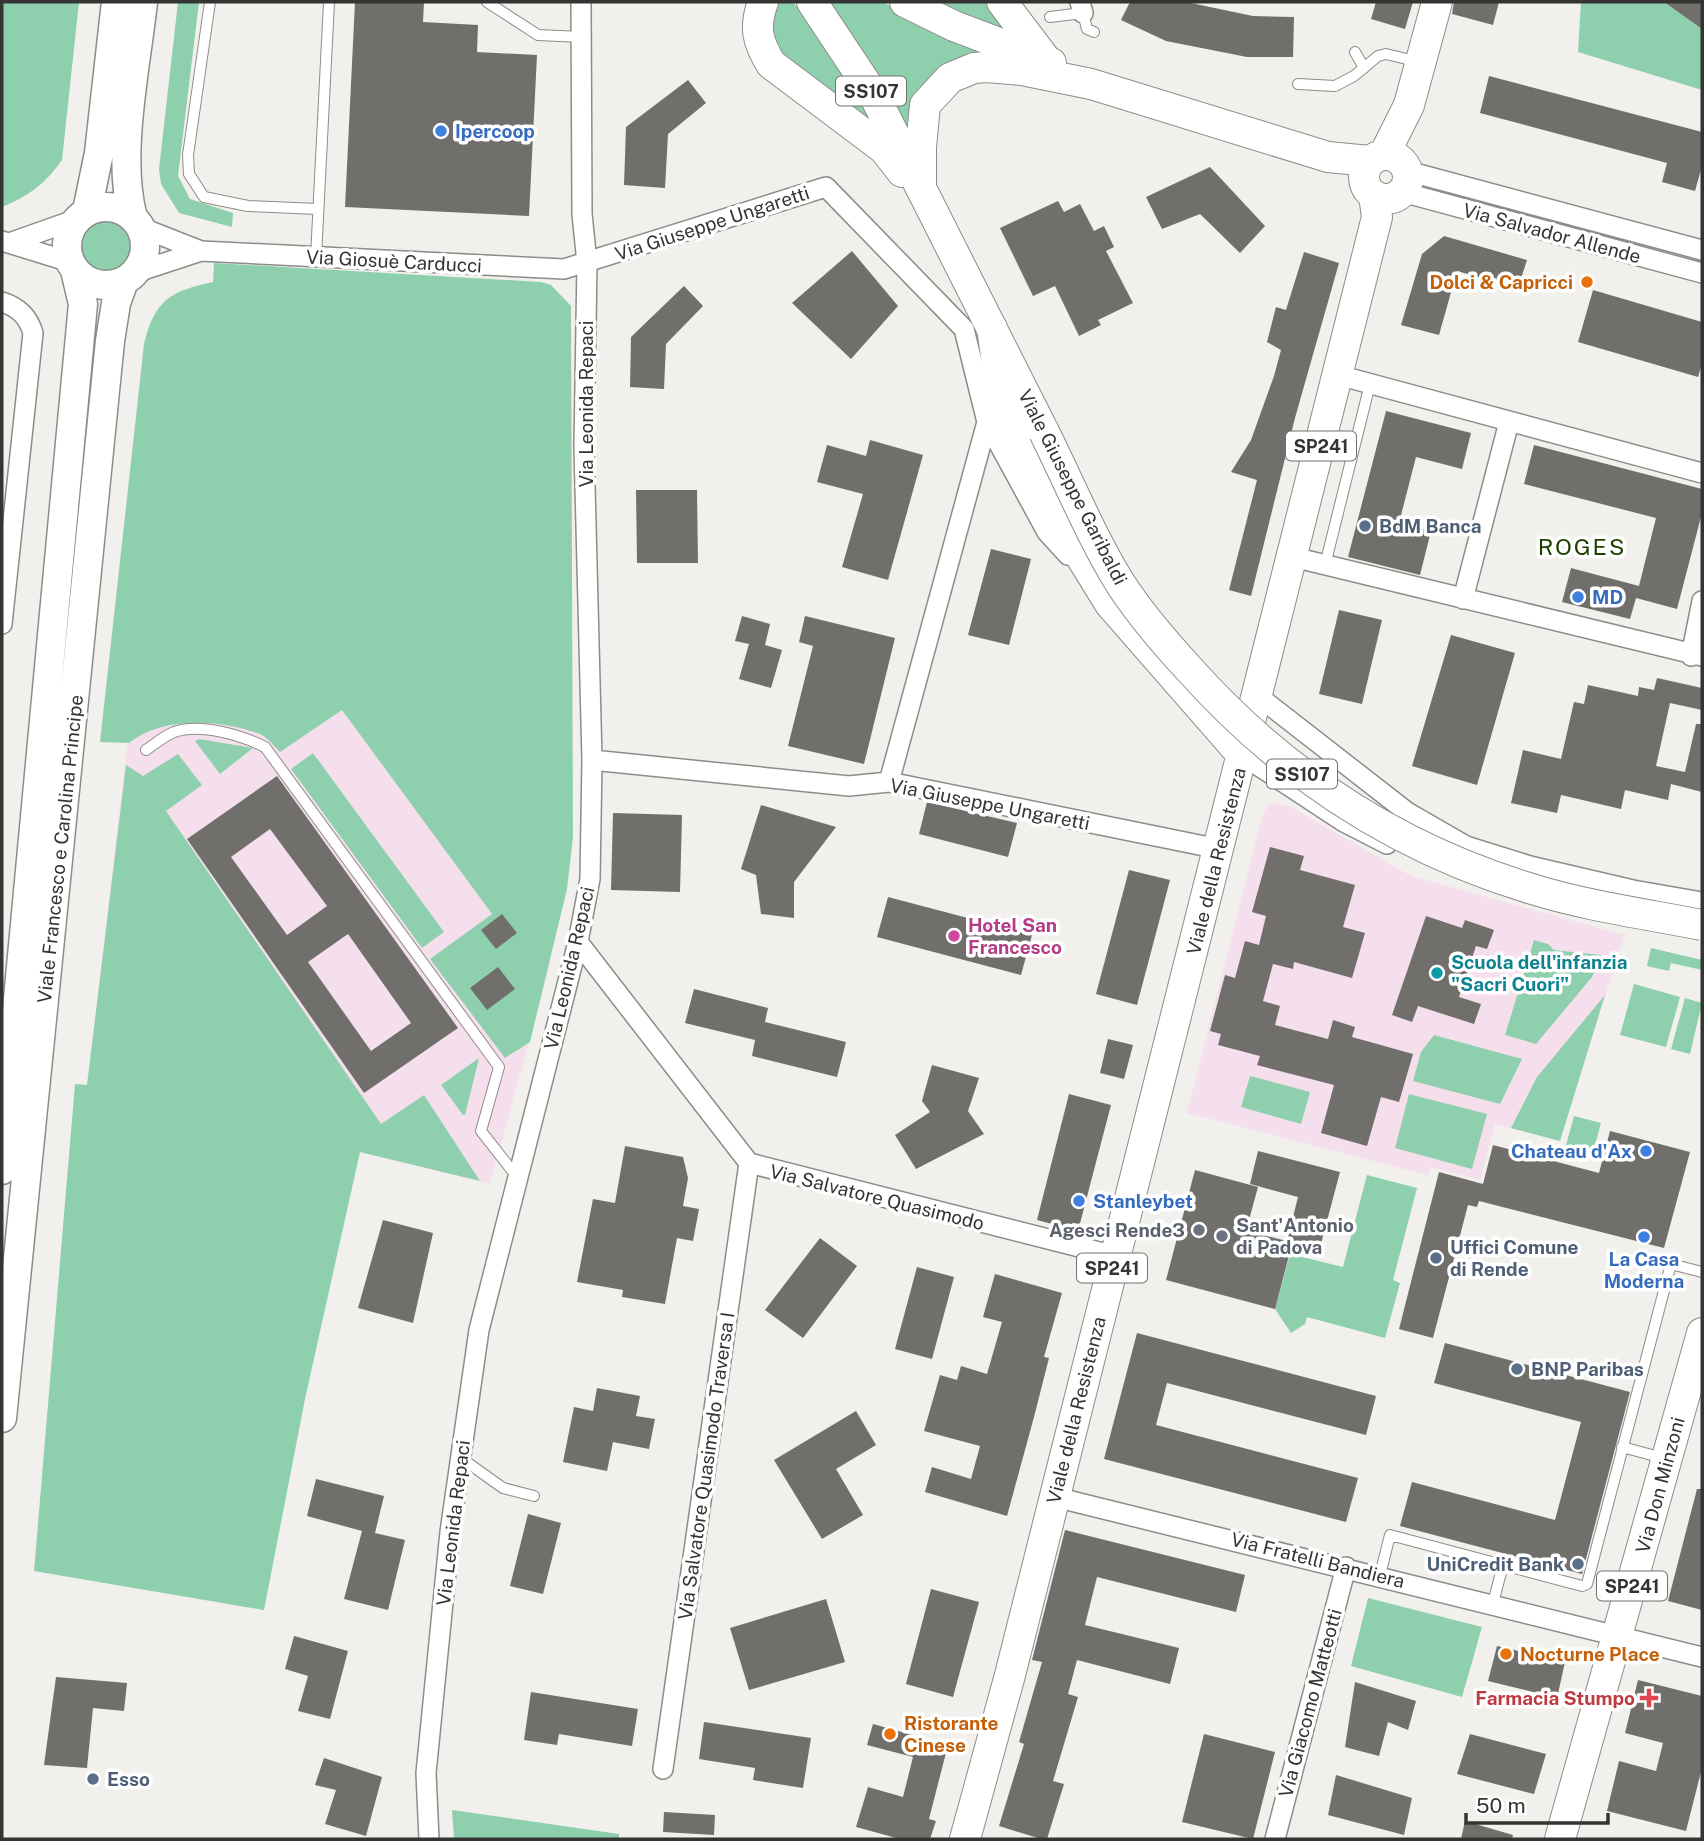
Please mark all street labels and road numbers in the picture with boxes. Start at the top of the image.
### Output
road number: SS107 [836,76,906,106]
street label: Via Giuseppe Ungaretti [612,181,812,265]
street label: Via Salvador Allende [1461,199,1643,267]
street label: Via Giosuè Carducci [305,245,483,277]
street label: Via Leonida Repaci [575,321,597,487]
street label: Viale Giuseppe Garibaldi [1014,386,1132,588]
road number: SP241 [1286,432,1356,461]
street label: Viale Francesco e Carolina Principe [33,694,87,1004]
road number: SS107 [1267,760,1337,788]
street label: Viale della Resistenza [1182,765,1250,957]
street label: Via Giuseppe Ungaretti [888,774,1092,834]
street label: Via Leonida Repaci [540,884,598,1052]
street label: Via Salvatore Quasimodo [767,1160,987,1234]
road number: SP241 [1077,1254,1147,1282]
street label: Via Salvatore Quasimodo Traversa I [674,1311,738,1621]
street label: Viale della Resistenza [1042,1314,1110,1506]
street label: Via Don Minzoni [1631,1414,1689,1556]
street label: Via Leonida Repaci [432,1439,474,1607]
street label: Via Fratelli Bandiera [1229,1528,1407,1592]
road number: SP241 [1597,1572,1667,1601]
street label: Via Giacomo Matteotti [1274,1606,1346,1800]

